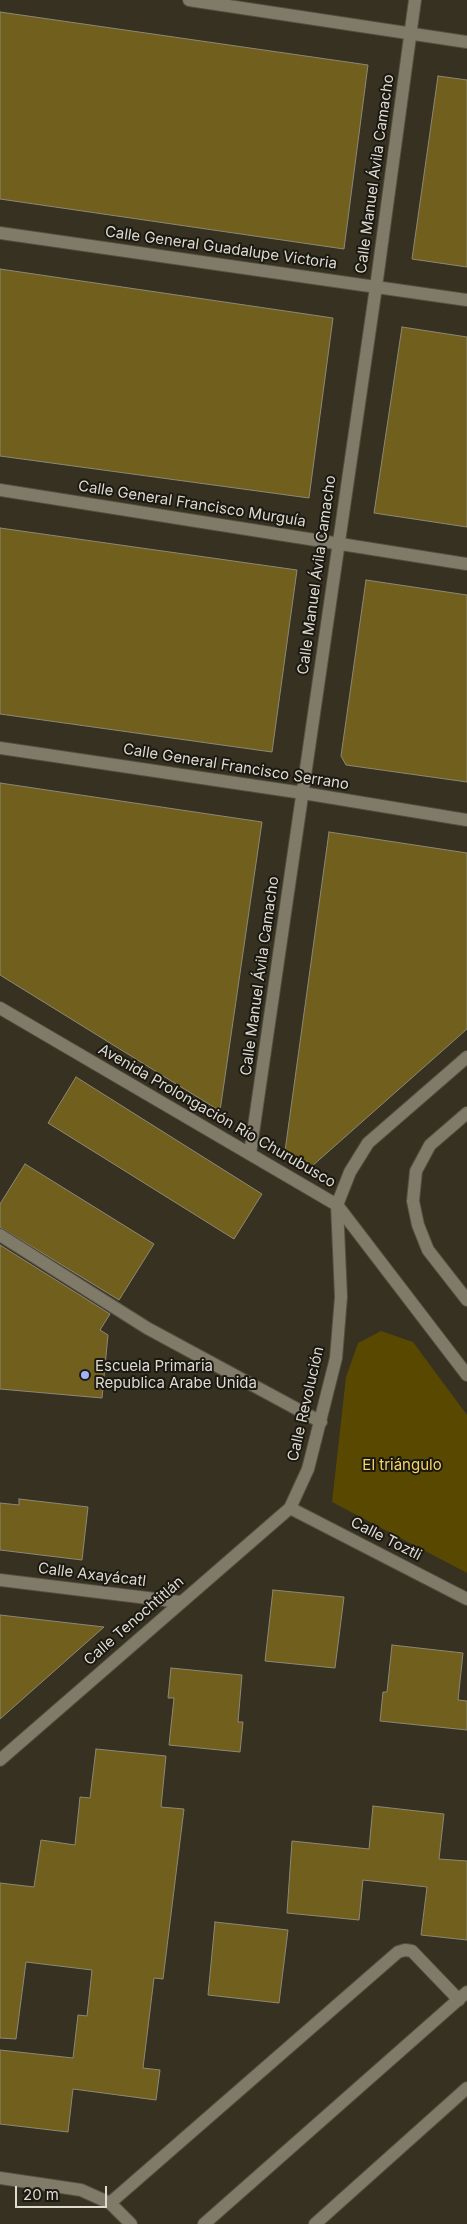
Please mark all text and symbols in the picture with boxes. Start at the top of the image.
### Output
street label: Calle Manuel Ávila Camacho [352,73,398,275]
street label: Calle General Guadalupe Victoria [104,223,338,273]
street label: Calle Manuel Ávila Camacho [294,474,340,676]
street label: Calle General Francisco Murguía [77,477,307,531]
street label: Calle General Francisco Serrano [122,740,350,794]
street label: Calle Manuel Ávila Camacho [237,875,283,1077]
street label: Avenida Prolongación Río Churubusco [95,1040,339,1192]
street label: Calle Revolución [284,1345,328,1463]
place label: Escuela Primaria Republica Arabe Unida [95,1357,257,1392]
marker: Escuela Primaria Republica Arabe Unida [79,1369,91,1381]
park label: El triángulo [362,1456,442,1474]
street label: Calle Toztli [347,1513,425,1565]
street label: Calle Axayácatl [37,1559,147,1591]
street label: Calle Tenochtitlán [80,1573,188,1669]
scale bar [18,2176,110,2208]
text: 20 m [23,2185,59,2204]

